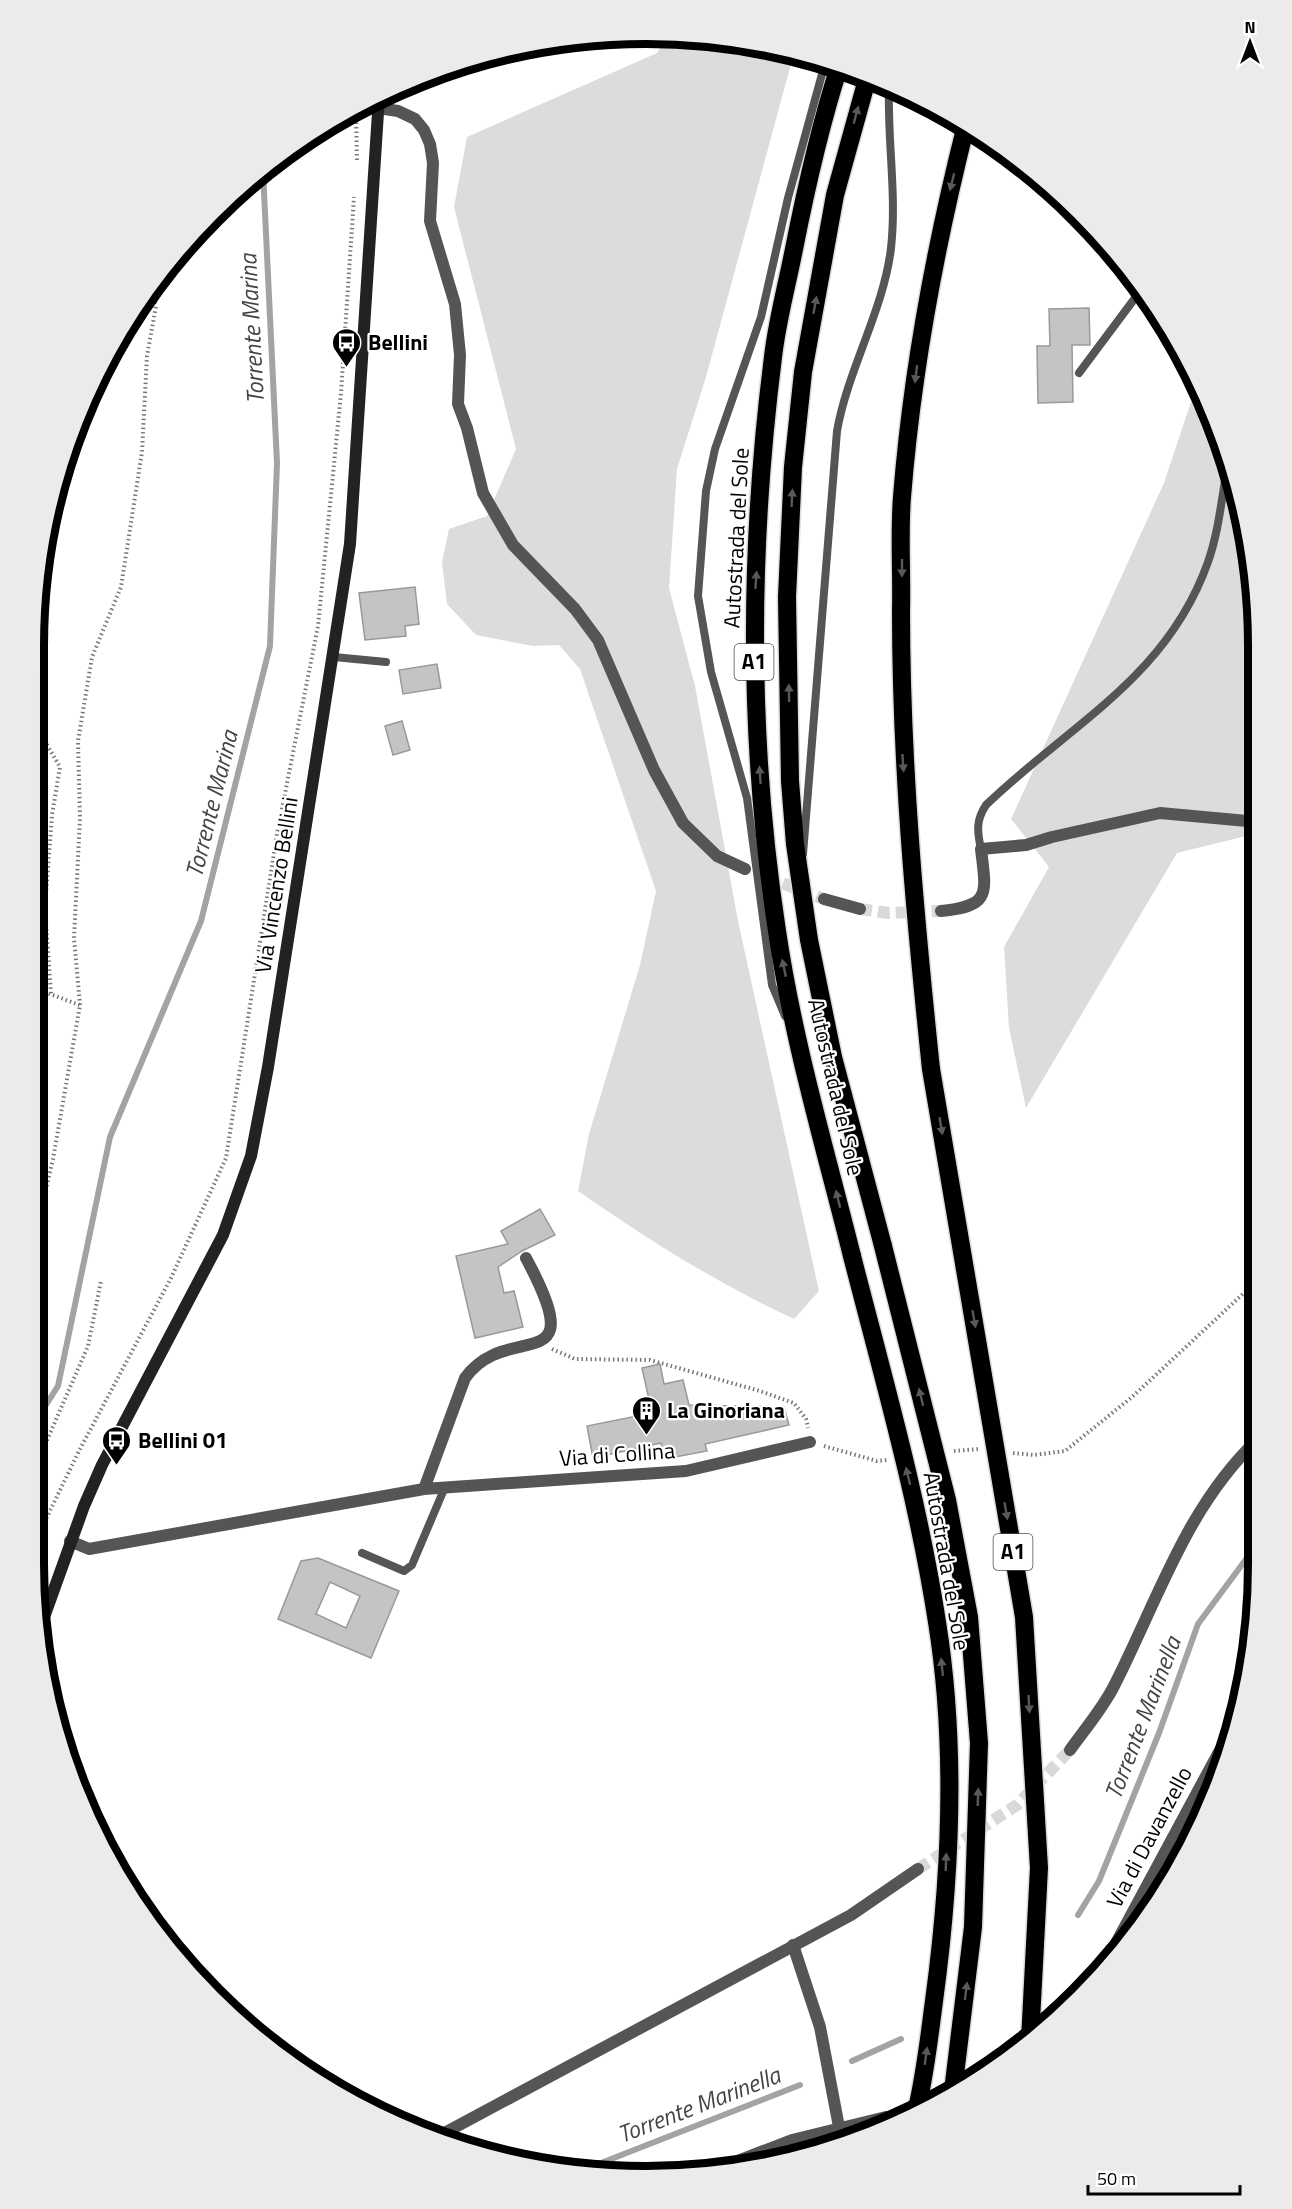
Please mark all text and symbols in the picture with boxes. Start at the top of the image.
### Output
north arrow [1220,12,1280,72]
text: N [1244,15,1256,39]
one-way arrow [852,105,862,124]
one-way arrow [946,173,956,191]
water label: Torrente Marina [229,251,273,405]
one-way arrow [811,295,820,314]
place label: Bellini [368,325,428,359]
bus stop icon: Bellini [331,326,363,368]
one-way arrow [911,364,921,383]
street label: Autostrada del Sole [714,447,758,629]
one-way arrow [787,489,796,508]
one-way arrow [897,558,907,577]
one-way arrow [751,571,760,590]
road number: A1 [734,644,774,680]
one-way arrow [784,684,793,703]
water label: Torrente Marina [175,725,247,881]
one-way arrow [899,753,908,772]
one-way arrow [756,765,765,784]
street label: Via Vincenzo Bellini [245,794,307,976]
one-way arrow [779,958,788,977]
street label: Autostrada del Sole [799,995,873,1179]
one-way arrow [937,1117,946,1136]
one-way arrow [832,1190,842,1208]
one-way arrow [969,1309,978,1328]
one-way arrow [916,1388,926,1406]
place label: La Ginoriana [667,1393,785,1427]
building icon: La Ginoriana [630,1394,662,1436]
place label: Bellini 01 [138,1423,228,1457]
bus stop icon: Bellini 01 [101,1424,133,1466]
street label: Via di Collina [558,1433,676,1475]
one-way arrow [902,1466,912,1485]
street label: Autostrada del Sole [915,1469,979,1653]
one-way arrow [1002,1502,1011,1521]
road number: A1 [994,1534,1032,1570]
water label: Torrente Marinella [1095,1629,1190,1804]
one-way arrow [937,1658,947,1677]
one-way arrow [1025,1695,1034,1714]
street label: Via di Davanzello [1097,1760,1201,1914]
one-way arrow [973,1787,982,1806]
one-way arrow [942,1852,951,1871]
one-way arrow [961,1981,970,2000]
one-way arrow [922,2046,931,2065]
water label: Torrente Marinella [612,2056,787,2152]
scale bar [1088,2158,1240,2196]
text: 50 m [1097,2165,1136,2192]

